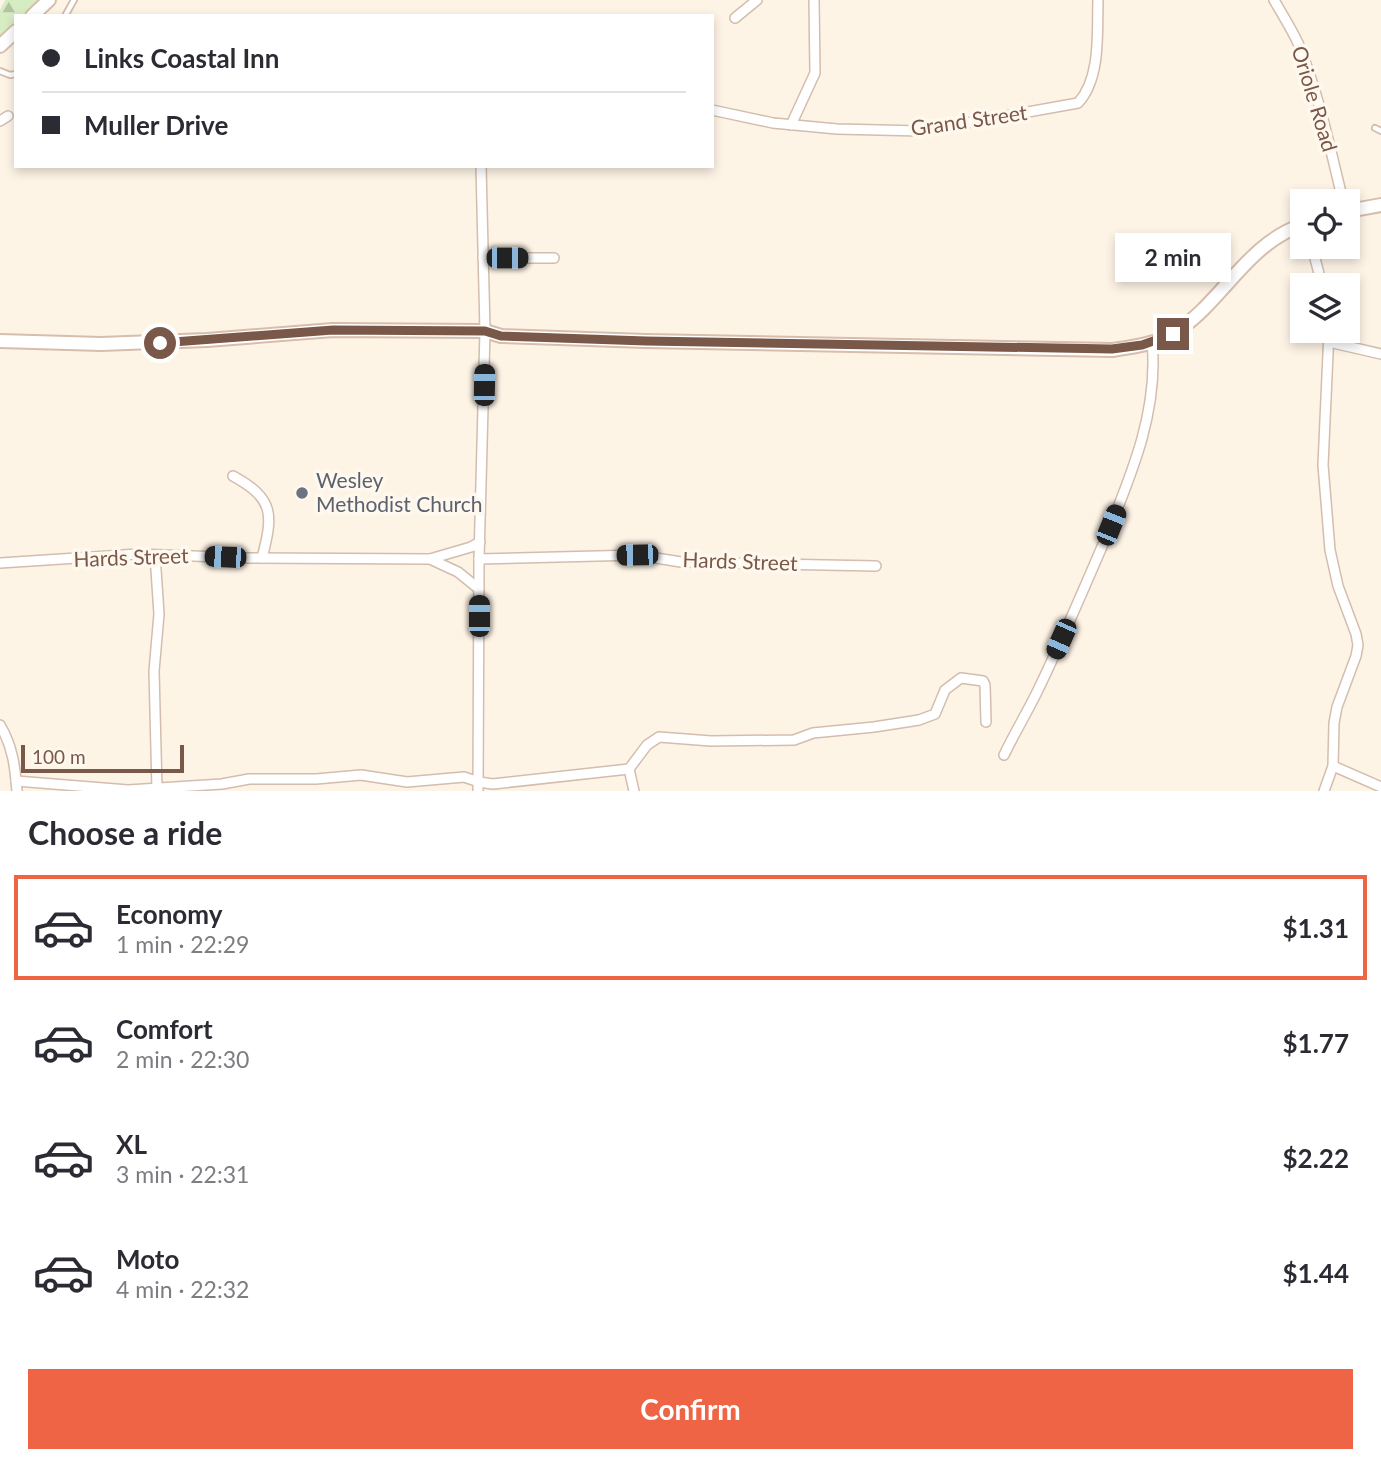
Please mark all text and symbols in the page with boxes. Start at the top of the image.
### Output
text: Links Coastal Inn [84,42,279,74]
street label: Oriole Road [1288,43,1343,154]
street label: Grand Street [909,99,1029,140]
text: Muller Drive [84,109,228,141]
map controls [1290,189,1360,343]
button: locate [1290,189,1360,259]
callout: 2 min [1115,232,1231,282]
text: 2 min [1144,243,1202,271]
car [487,248,529,269]
button: layers [1290,273,1360,343]
route end [1157,318,1189,350]
route start [144,327,176,359]
car [474,364,495,406]
place label: Wesley Methodist Church [316,467,483,516]
marker: Wesley Methodist Church [294,485,310,501]
car [1094,502,1129,548]
street label: Hards Street [73,542,189,571]
car [616,544,659,566]
car [204,546,247,568]
street label: Hards Street [682,546,798,575]
car [469,595,490,637]
car [1043,616,1080,662]
scale bar [21,742,184,774]
text: 100 m [32,745,86,768]
text: Choose a ride [28,813,222,852]
icon: car [32,896,95,959]
text: Economy [116,898,222,930]
text: $1.31 [1283,912,1349,944]
text: 1 min · 22:29 [116,930,249,958]
icon: car [32,1011,95,1074]
text: Comfort [116,1013,213,1045]
text: $1.77 [1283,1027,1349,1059]
text: 2 min · 22:30 [116,1045,249,1073]
icon: car [32,1126,95,1189]
text: XL [116,1128,147,1160]
text: $2.22 [1283,1142,1349,1174]
text: 3 min · 22:31 [116,1160,249,1188]
icon: car [32,1241,95,1304]
text: Moto [116,1243,179,1275]
text: $1.44 [1283,1257,1349,1289]
text: 4 min · 22:32 [116,1275,249,1303]
button: Confirm [28,1369,1353,1449]

